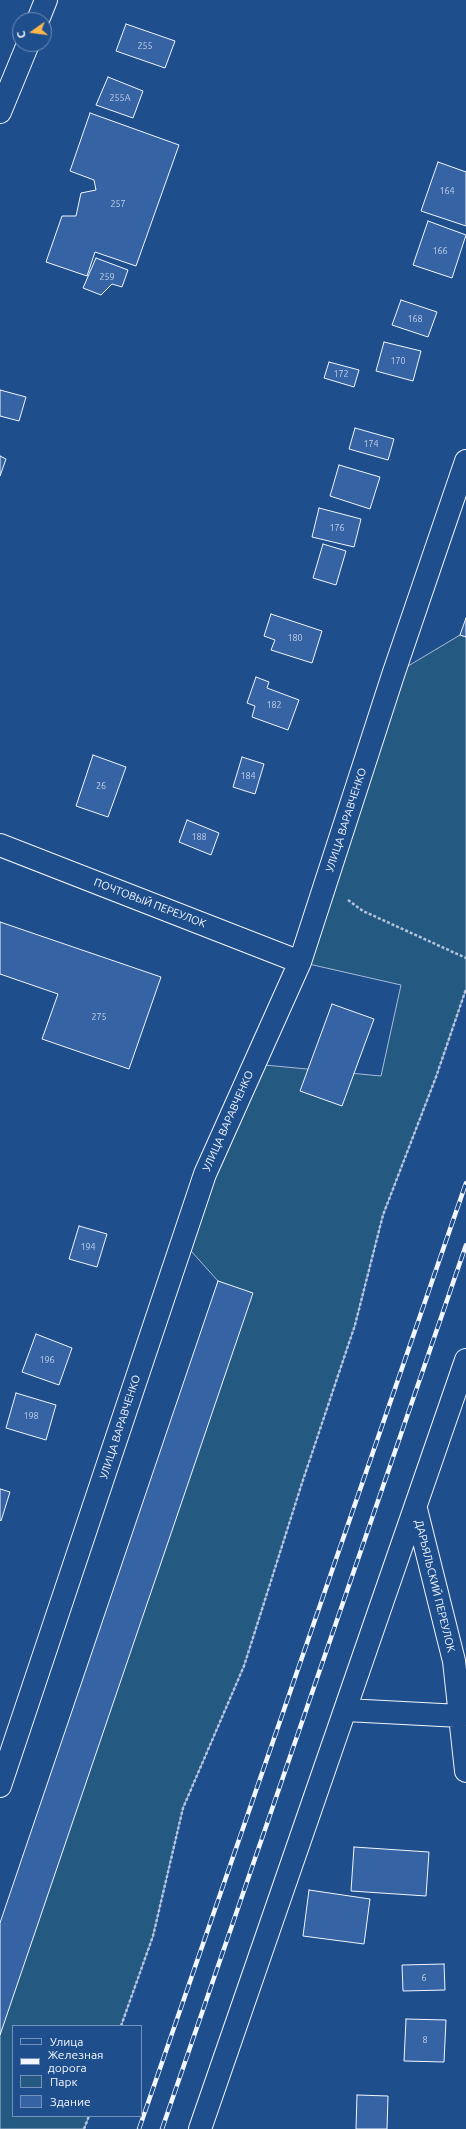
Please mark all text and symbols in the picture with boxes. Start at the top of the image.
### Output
north arrow [12,12,52,52]
text: С [15,30,28,40]
house number: 255 [137,41,153,51]
house number: 255А [109,93,131,103]
house number: 164 [439,186,455,196]
house number: 257 [110,199,126,209]
house number: 166 [432,246,448,256]
house number: 259 [99,272,115,282]
house number: 168 [407,314,423,324]
house number: 170 [390,356,406,366]
house number: 172 [333,369,349,379]
house number: 174 [363,439,379,449]
house number: 176 [329,523,345,533]
house number: 180 [287,633,303,643]
house number: 182 [266,700,282,710]
street label: УЛИЦА ВАРАВЧЕНКО [323,766,369,874]
house number: 184 [240,771,256,781]
house number: 26 [96,781,106,791]
house number: 188 [191,832,207,842]
street label: ПОЧТОВЫЙ ПЕРЕУЛОК [92,875,208,931]
house number: 275 [91,1012,107,1022]
street label: УЛИЦА ВАРАВЧЕНКО [200,1069,256,1173]
house number: 194 [80,1242,96,1252]
house number: 196 [39,1355,55,1365]
street label: УЛИЦА ВАРАВЧЕНКО [97,1373,143,1481]
house number: 198 [23,1411,39,1421]
street label: ДАРЬЯЛЬСКИЙ ПЕРЕУЛОК [412,1518,458,1654]
house number: 6 [421,1973,427,1983]
legend [12,2025,142,2117]
text: Улица [50,2035,83,2048]
house number: 8 [422,2035,428,2045]
text: Железная дорога [48,2048,104,2074]
text: Парк [50,2075,78,2088]
text: Здание [50,2095,91,2108]

